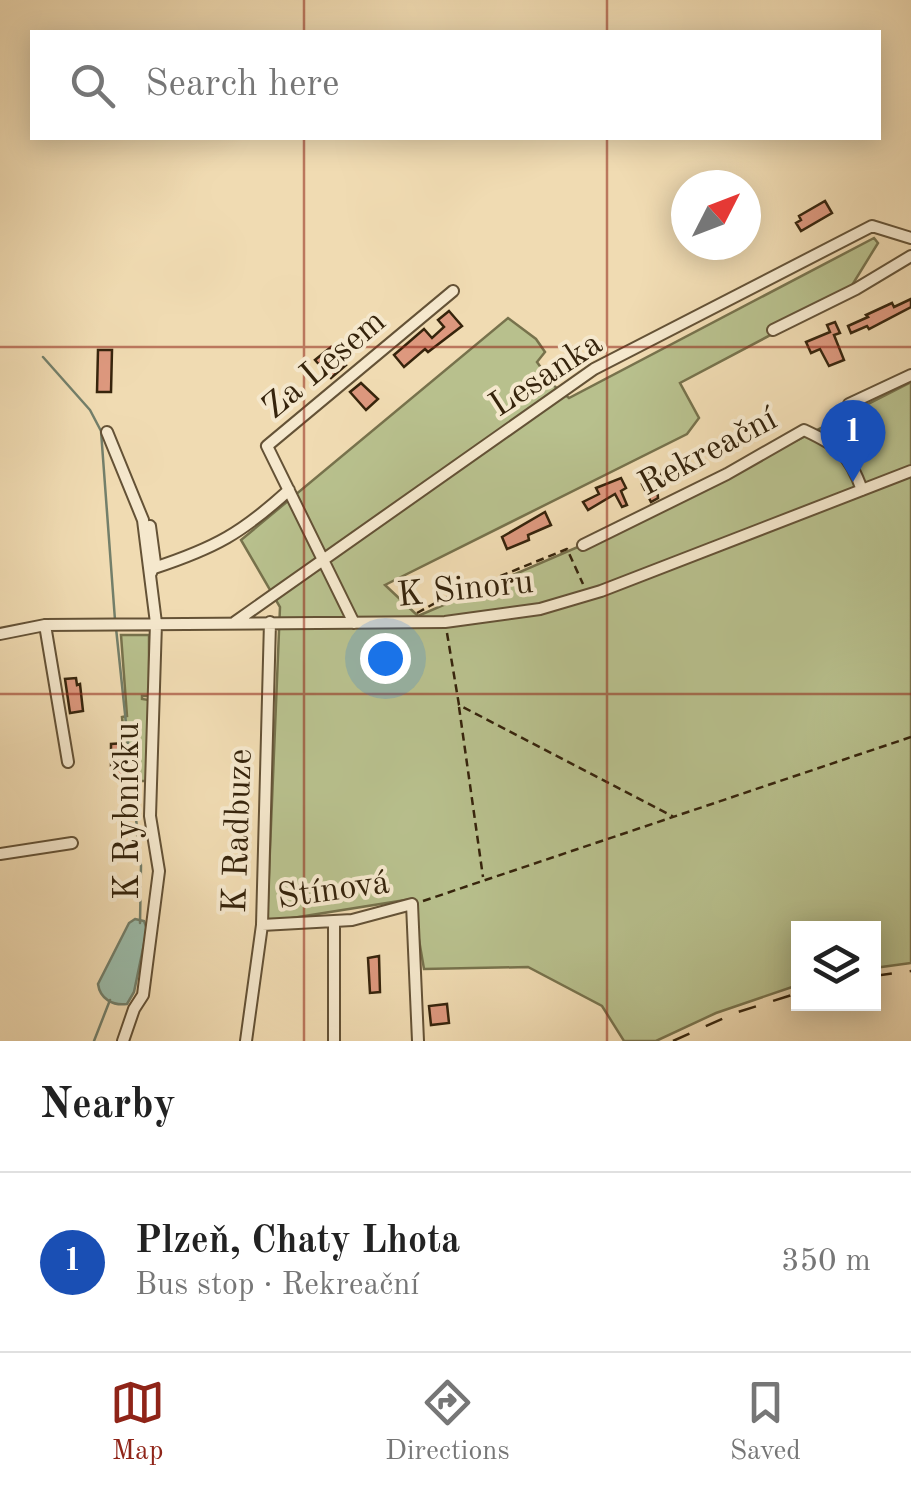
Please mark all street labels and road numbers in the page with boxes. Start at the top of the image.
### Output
street label: Za Lesem [256,304,393,426]
street label: Lesanka [484,326,609,424]
street label: Rekreační [633,401,783,503]
street label: K Sinoru [395,565,535,614]
street label: K Rybníčku [111,722,146,900]
street label: K Radbuze [218,748,259,914]
street label: Stínová [275,865,392,916]

